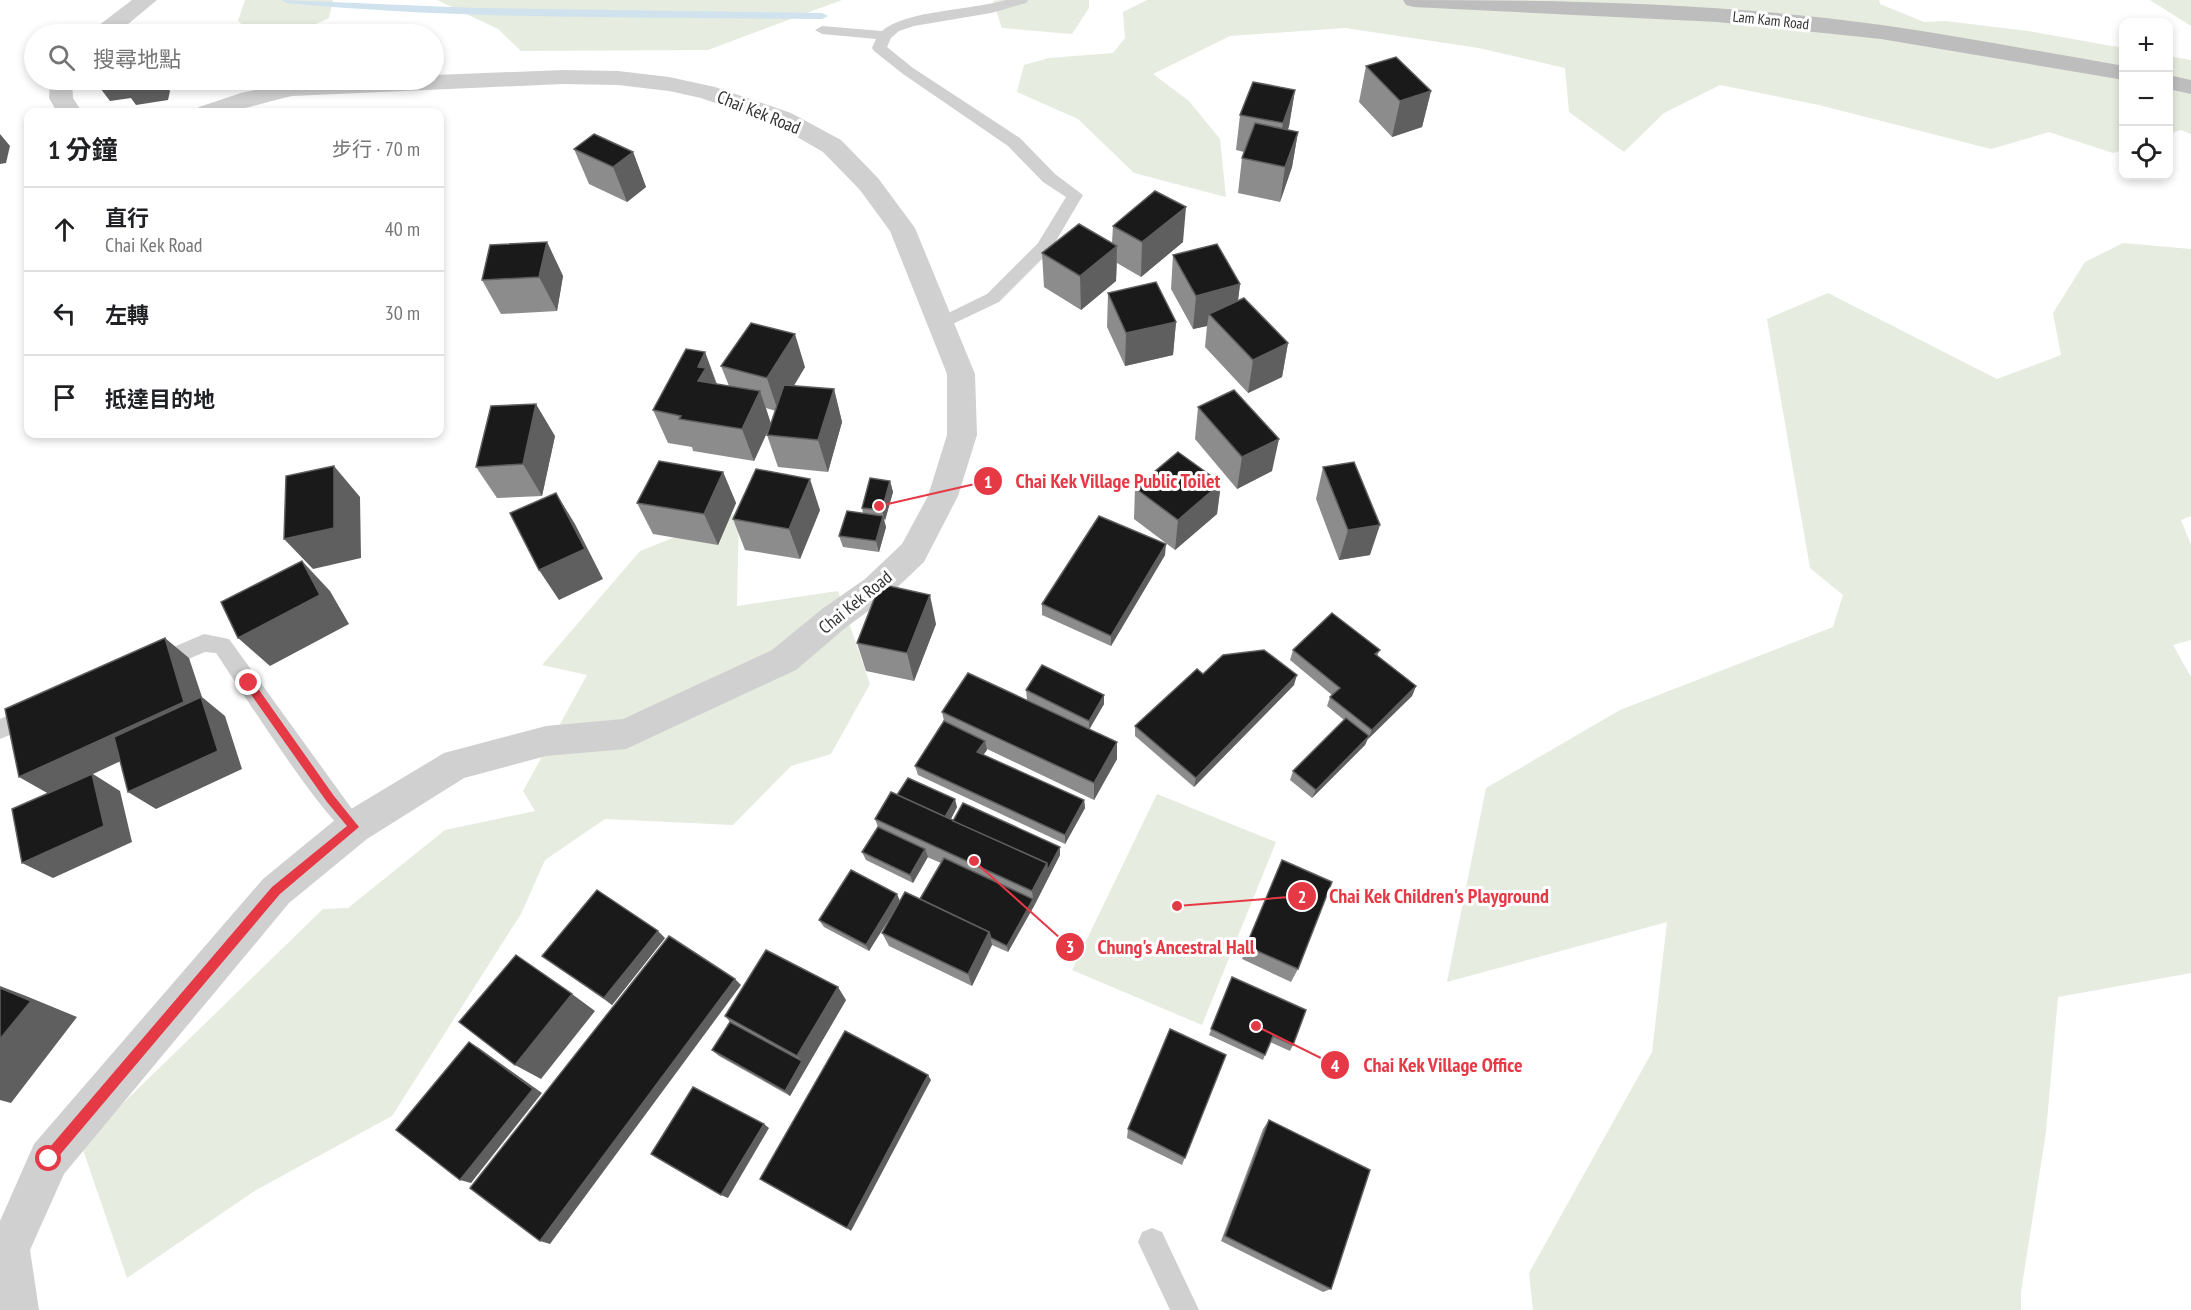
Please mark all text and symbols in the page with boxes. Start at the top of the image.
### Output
street label: Lam Kam Road [1732,7,1810,33]
map controls [2119,18,2173,180]
button: + [2119,18,2173,72]
search box [24,24,444,90]
icon: search [45,41,78,74]
text: 搜尋地點 [93,45,181,73]
button: − [2119,72,2173,126]
street label: Chai Kek Road [714,85,804,139]
button: locate [2119,126,2173,180]
text: 1 分鐘 [48,133,118,166]
text: 步行 · 70 m [332,136,420,162]
text: 直行 [105,204,149,232]
icon: ahead [48,213,81,246]
text: 40 m [385,216,420,242]
text: Chai Kek Road [105,232,203,258]
icon: left [48,297,81,330]
text: 30 m [385,300,420,326]
text: 左轉 [105,301,149,329]
icon: arrive [48,381,81,414]
text: 抵達目的地 [105,385,215,413]
callout: Chai Kek Village Public Toilet [973,462,1234,500]
text: Chai Kek Village Public Toilet [1016,468,1221,494]
text: 1 [984,470,992,493]
street label: Chai Kek Road [814,565,896,639]
route end [235,669,261,695]
callout: Chai Kek Children's Playground [1287,877,1561,915]
text: Chai Kek Children's Playground [1329,883,1549,909]
text: 2 [1298,885,1306,908]
callout: Chung's Ancestral Hall [1055,928,1267,966]
text: Chung's Ancestral Hall [1097,934,1255,960]
text: 3 [1066,935,1074,958]
callout: Chai Kek Village Office [1320,1046,1535,1084]
text: Chai Kek Village Office [1363,1052,1523,1078]
text: 4 [1331,1054,1340,1077]
route start [35,1145,61,1171]

